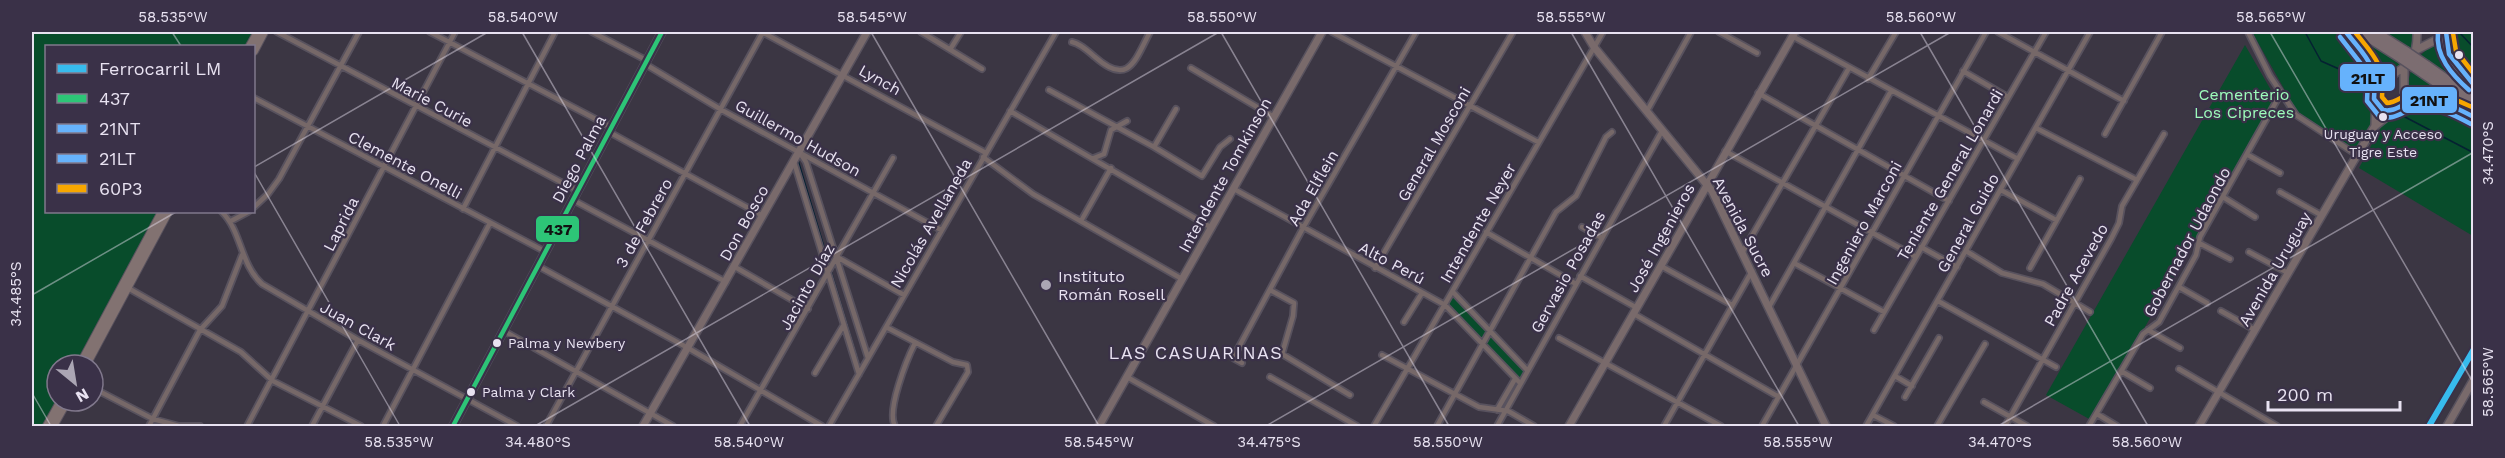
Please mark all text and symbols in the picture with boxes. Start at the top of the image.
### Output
text: 58.535°W [138,8,208,26]
text: 58.540°W [488,8,558,26]
text: 58.545°W [837,8,907,26]
text: 58.550°W [1187,8,1257,26]
text: 58.555°W [1536,8,1606,26]
text: 58.560°W [1886,8,1956,26]
text: 58.565°W [2236,8,2306,26]
legend [45,45,255,213]
unlabelled marker [2453,49,2465,61]
text: Ferrocarril LM [99,58,221,79]
street label: Lynch [856,61,904,99]
line badge: 21LT [2339,63,2396,92]
text: 21LT [2351,69,2386,88]
street label: Marie Curie [388,73,476,131]
street label: General Mosconi [1393,83,1475,205]
park label: Cementerio Los Cipreces [2194,85,2294,122]
street label: Teniente General Lonardi [1893,86,2007,264]
line badge: 21NT [2401,86,2458,114]
text: 437 [99,88,130,109]
text: 21NT [2410,91,2449,110]
street label: Intendente Tomkinson [1174,94,1276,256]
street label: Guillermo Hudson [732,96,864,180]
marker: Uruguay y Acceso Tigre Este [2377,111,2389,123]
street label: Diego Palma [548,112,610,206]
text: 21NT [99,118,141,139]
text: 34.470°S [2479,121,2497,185]
place label: Uruguay y Acceso Tigre Este [2324,126,2442,160]
street label: Clemente Onelli [345,127,465,203]
street label: Ada Elflein [1284,147,1342,229]
text: 21LT [99,148,136,169]
street label: Nicolás Avellaneda [886,155,976,291]
street label: Ingeniero Marconi [1822,158,1906,288]
street label: Intendente Neyer [1436,159,1520,286]
street label: Gobernador Udaondo [2140,164,2234,320]
street label: General Guido [1933,170,2003,276]
street label: Avenida Sucre [1709,174,1777,280]
street label: 3 de Febrero [612,175,676,271]
text: 60P3 [99,178,143,199]
street label: José Ingenieros [1623,180,1699,296]
street label: Don Bosco [715,182,773,264]
street label: Laprida [319,194,363,254]
street label: Gervasio Posadas [1527,208,1609,336]
street label: Avenida Uruguay [2235,208,2316,330]
line badge: 437 [535,215,580,243]
text: 437 [543,220,573,239]
street label: Padre Acevedo [2040,220,2112,330]
street label: Alto Perú [1356,238,1428,288]
street label: Jacinto Díaz [775,240,839,334]
text: 34.485°S [7,261,25,327]
place label: Instituto Román Rosell [1058,267,1165,304]
marker: Instituto Román Rosell [1039,278,1053,292]
street label: Juan Clark [317,297,399,355]
place label: Palma y Newbery [508,335,626,351]
marker: Palma y Newbery [491,337,503,349]
district label: LAS CASUARINAS [1109,342,1283,363]
text: 58.565°W [2479,347,2497,417]
north arrow [45,353,105,413]
scale bar [2268,374,2400,412]
text: N [72,384,92,407]
place label: Palma y Clark [482,384,575,400]
text: 200 m [2277,384,2333,405]
marker: Palma y Clark [465,386,477,398]
text: 58.535°W [364,433,434,451]
text: 34.480°S [505,433,571,451]
text: 58.540°W [714,433,784,451]
text: 58.545°W [1064,433,1134,451]
text: 34.475°S [1237,433,1301,451]
text: 58.550°W [1413,433,1483,451]
text: 58.555°W [1763,433,1833,451]
text: 34.470°S [1968,433,2032,451]
text: 58.560°W [2112,433,2182,451]

